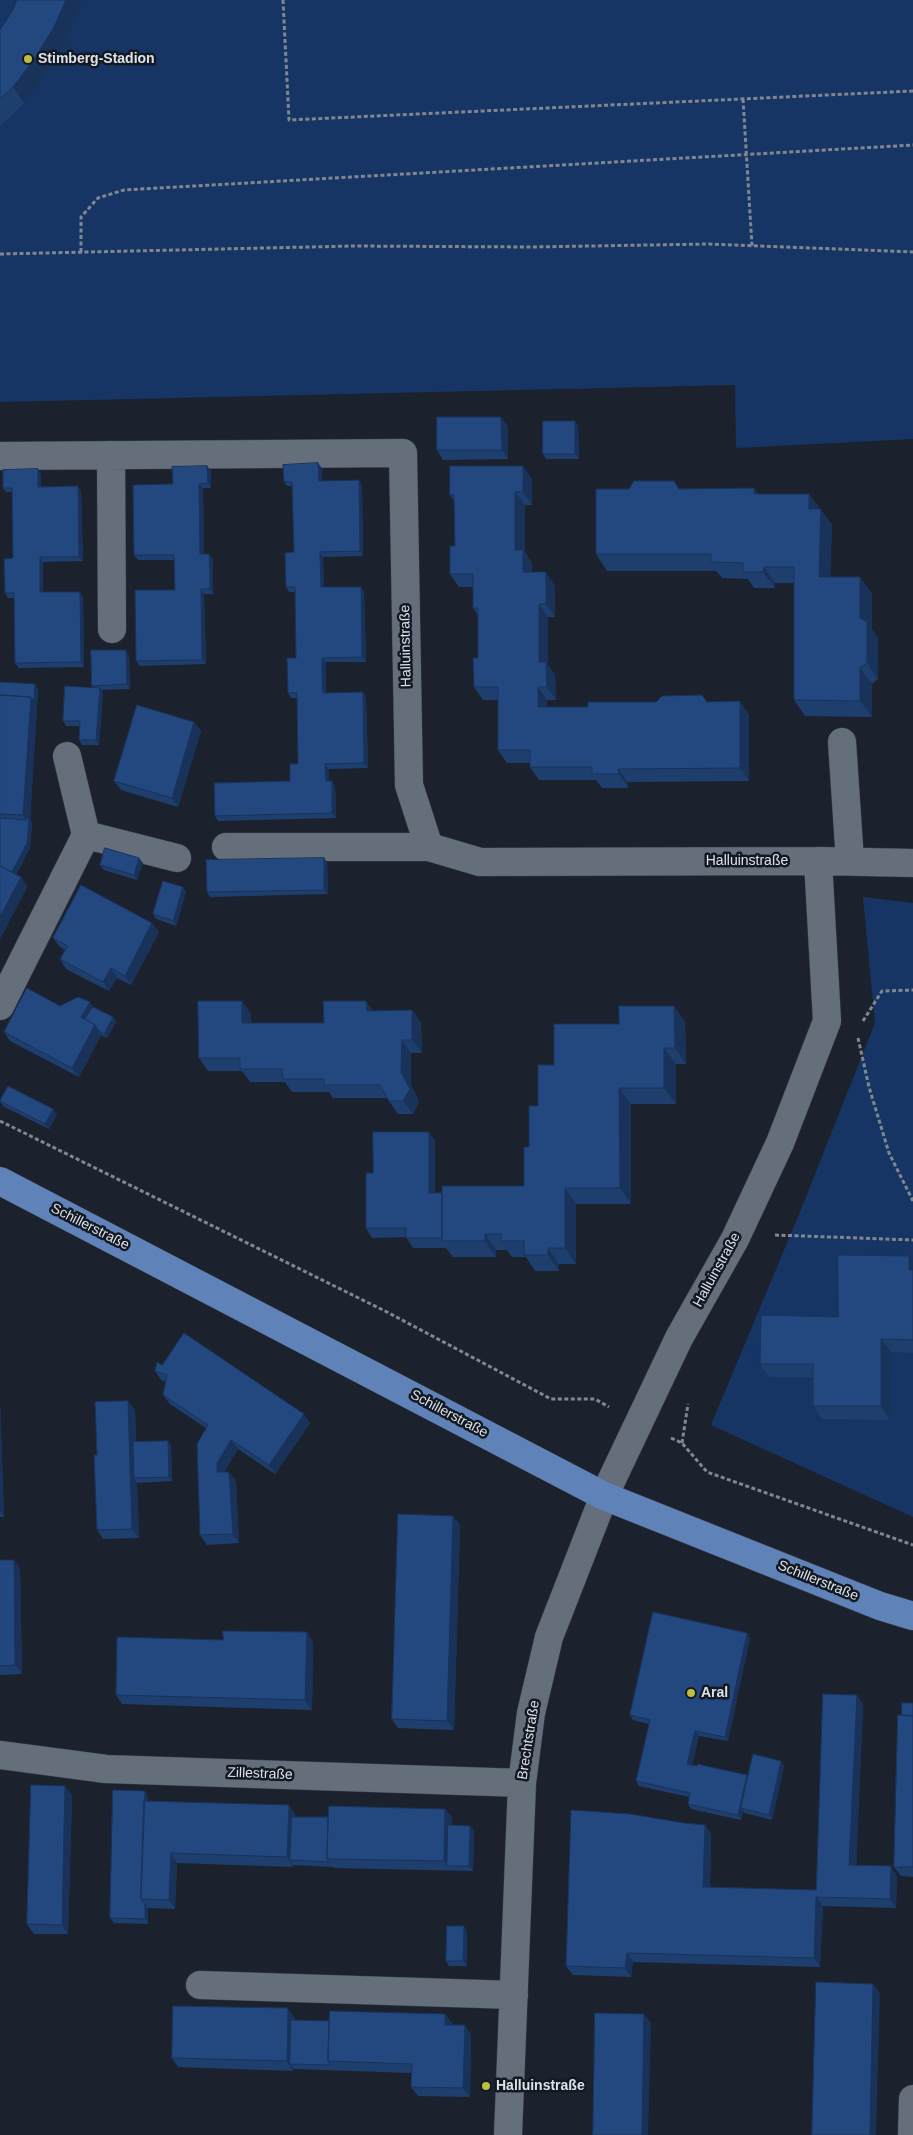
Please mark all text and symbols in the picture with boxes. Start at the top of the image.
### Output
place label: Stimberg-Stadion [38,51,155,67]
marker: Stimberg-Stadion [22,53,34,65]
street label: Halluinstraße [397,605,415,687]
street label: Halluinstraße [706,853,788,869]
street label: Schillerstraße [48,1200,132,1254]
street label: Halluinstraße [690,1230,744,1310]
street label: Schillerstraße [407,1386,491,1442]
street label: Schillerstraße [775,1557,861,1605]
place label: Aral [701,1685,728,1701]
marker: Aral [685,1687,697,1699]
street label: Brechtstraße [514,1699,544,1781]
street label: Zillestraße [227,1764,293,1784]
place label: Halluinstraße [496,2078,585,2094]
marker: Halluinstraße [480,2080,492,2092]

